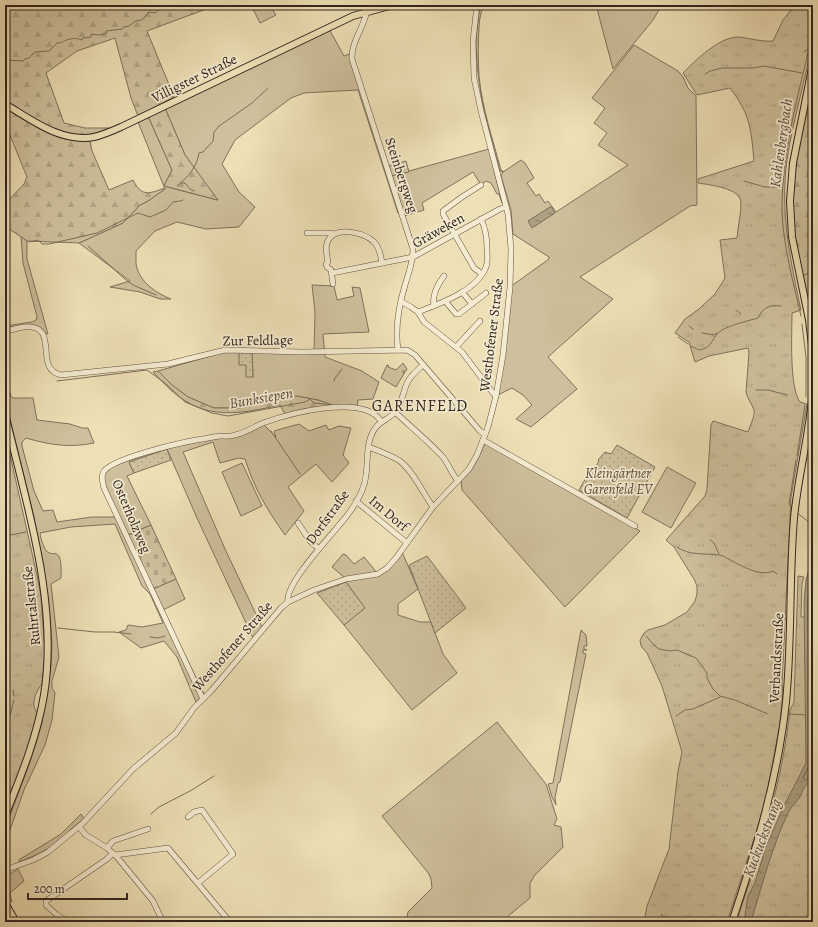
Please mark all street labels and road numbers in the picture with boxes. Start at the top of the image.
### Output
street label: Villigster Straße [147,50,240,108]
street label: Steinbergweg [380,135,423,215]
street label: Gräweken [409,208,468,253]
street label: Westhofener Straße [475,277,508,394]
street label: Zur Feldlage [223,330,293,351]
street label: Osterholzweg [107,476,156,556]
street label: Dorfstraße [301,486,354,549]
street label: Im Dorf [365,491,414,537]
street label: Ruhrtalstraße [18,565,45,647]
street label: Westhofener Straße [187,597,277,696]
street label: Verbandsstraße [765,613,788,705]

